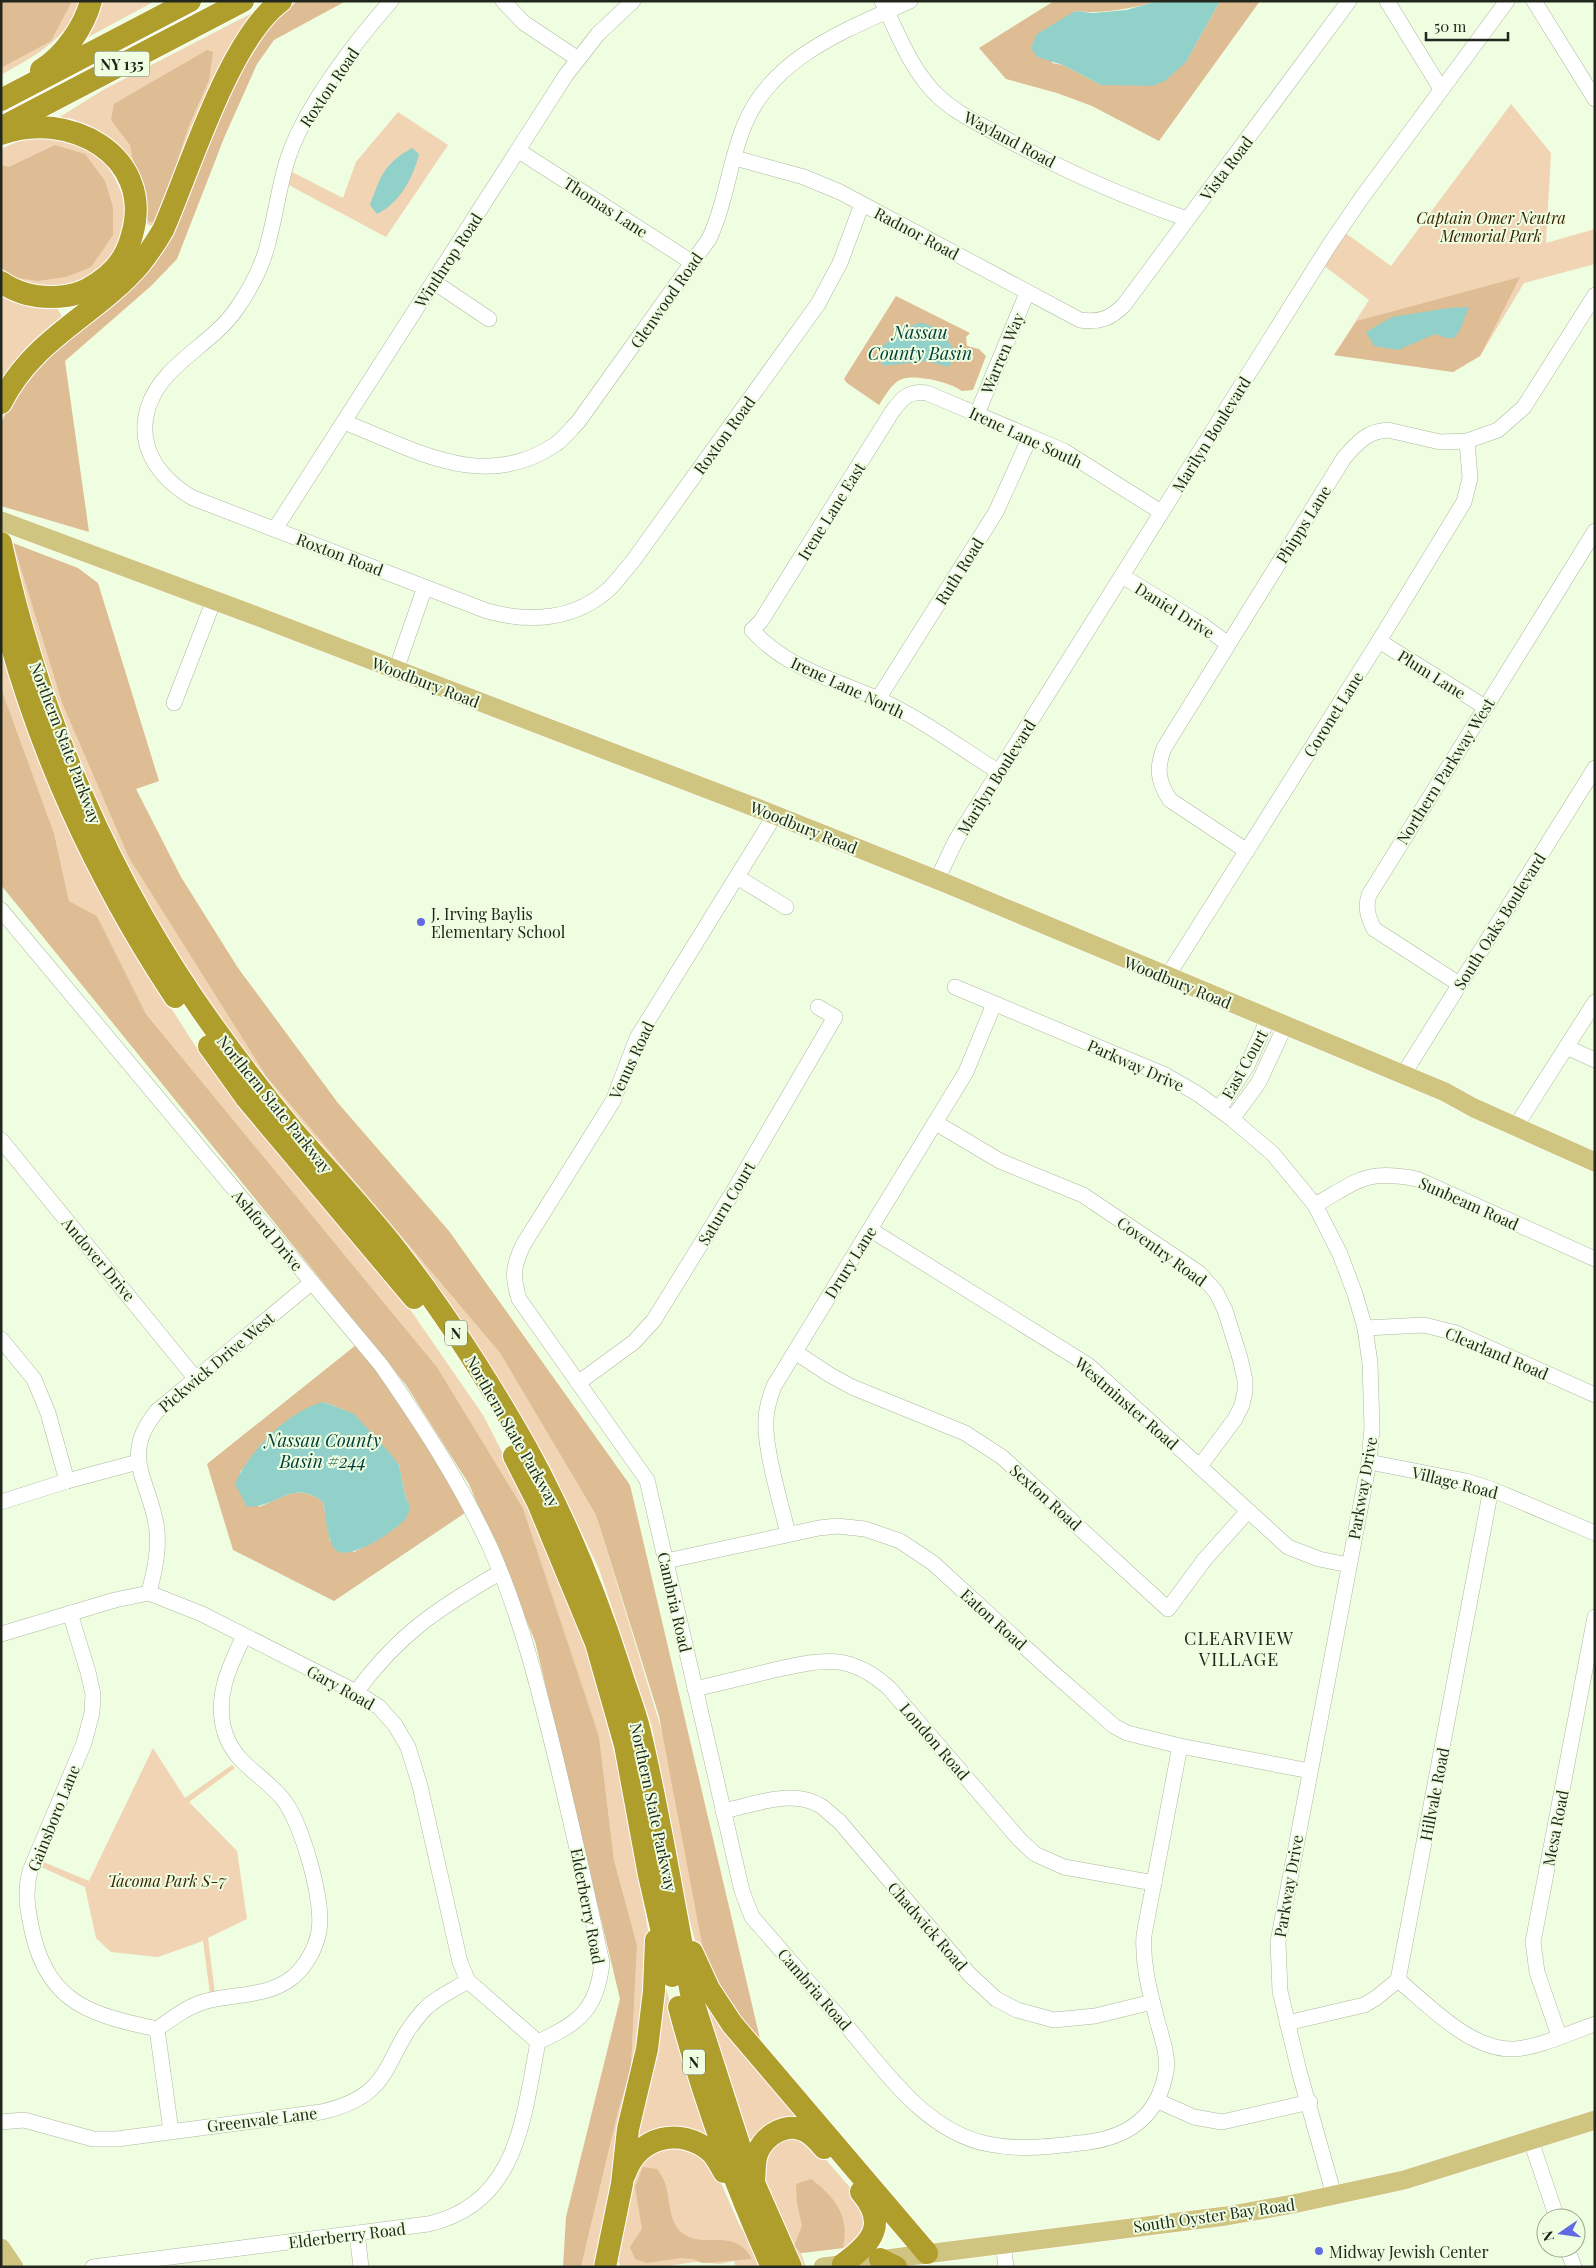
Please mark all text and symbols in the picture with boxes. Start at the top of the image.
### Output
scale bar [1426,10,1508,42]
text: 50 m [1434,16,1467,36]
street label: Roxton Road [295,43,363,131]
road number: NY 135 [94,52,150,76]
street label: Wayland Road [960,106,1060,172]
street label: Vista Road [1194,132,1257,205]
street label: Thomas Lane [560,172,652,242]
street label: Radnor Road [871,202,963,264]
park label: Captain Omer Neutra Memorial Park [1416,207,1566,246]
street label: Winthrop Road [409,209,486,312]
street label: Glenwood Road [625,248,707,352]
street label: Warren Way [975,309,1029,398]
water label: Nassau County Basin [868,320,972,365]
street label: Marilyn Boulevard [1167,372,1255,496]
street label: Roxton Road [689,392,759,478]
street label: Irene Lane South [966,402,1087,473]
street label: Irene Lane East [793,458,870,564]
street label: Phipps Lane [1271,481,1335,567]
street label: Roxton Road [294,528,386,580]
street label: Ruth Road [930,534,988,608]
street label: Daniel Drive [1131,577,1219,643]
street label: Plum Lane [1394,645,1470,703]
street label: Woodbury Road [368,651,483,712]
street label: Irene Lane North [788,652,909,723]
street label: Northern State Parkway [25,659,107,827]
street label: Coronet Lane [1298,667,1368,761]
street label: Northern Parkway West [1391,693,1499,848]
street label: Marilyn Boulevard [952,715,1040,839]
street label: Woodbury Road [746,796,861,858]
street label: South Oaks Boulevard [1448,849,1550,993]
place label: J. Irving Baylis Elementary School [430,903,566,942]
marker: J. Irving Baylis Elementary School [415,916,427,928]
street label: Woodbury Road [1120,951,1235,1013]
street label: Venus Road [603,1018,658,1103]
street label: East Court [1216,1025,1272,1102]
street label: Northern State Parkway [213,1031,337,1177]
street label: Parkway Drive [1084,1034,1188,1096]
street label: Saturn Court [693,1157,759,1249]
street label: Sunbeam Road [1416,1172,1522,1234]
street label: Ashford Drive [227,1184,308,1275]
street label: Coventry Road [1113,1211,1211,1291]
street label: Andover Drive [57,1212,140,1305]
street label: Drury Lane [819,1222,881,1302]
street label: Pickwick Drive West [154,1307,279,1417]
road number: N [445,1320,467,1346]
street label: Clearland Road [1442,1322,1552,1384]
street label: Northern State Parkway [461,1351,565,1511]
street label: Westminster Road [1070,1352,1183,1454]
water label: Nassau County Basin #244 [263,1428,381,1473]
street label: Parkway Drive [1343,1435,1381,1541]
street label: Sexton Road [1006,1459,1086,1535]
street label: Village Road [1409,1461,1500,1503]
street label: Cambria Road [653,1550,697,1654]
street label: Eaton Road [956,1584,1032,1654]
district label: CLEARVIEW VILLAGE [1184,1626,1294,1671]
street label: Gary Road [303,1660,379,1714]
street label: London Road [896,1698,974,1784]
street label: Northern State Parkway [626,1721,682,1893]
street label: Hillvale Road [1415,1746,1453,1842]
street label: Gainsboro Lane [22,1762,84,1874]
street label: Mesa Road [1537,1788,1573,1868]
street label: Parkway Drive [1269,1833,1307,1939]
street label: Elderberry Road [566,1846,610,1966]
park label: Tacoma Park S-7 [108,1870,227,1891]
street label: Chadwick Road [884,1877,972,1975]
street label: Cambria Road [774,1944,856,2034]
road number: N [683,2050,705,2074]
street label: Greenvale Lane [206,2102,318,2136]
street label: South Oyster Bay Road [1132,2193,1296,2237]
north arrow [1536,2208,1586,2258]
street label: Elderberry Road [287,2217,407,2253]
text: N [1537,2229,1558,2243]
place label: Midway Jewish Center [1329,2241,1489,2262]
marker: Midway Jewish Center [1313,2245,1325,2257]

